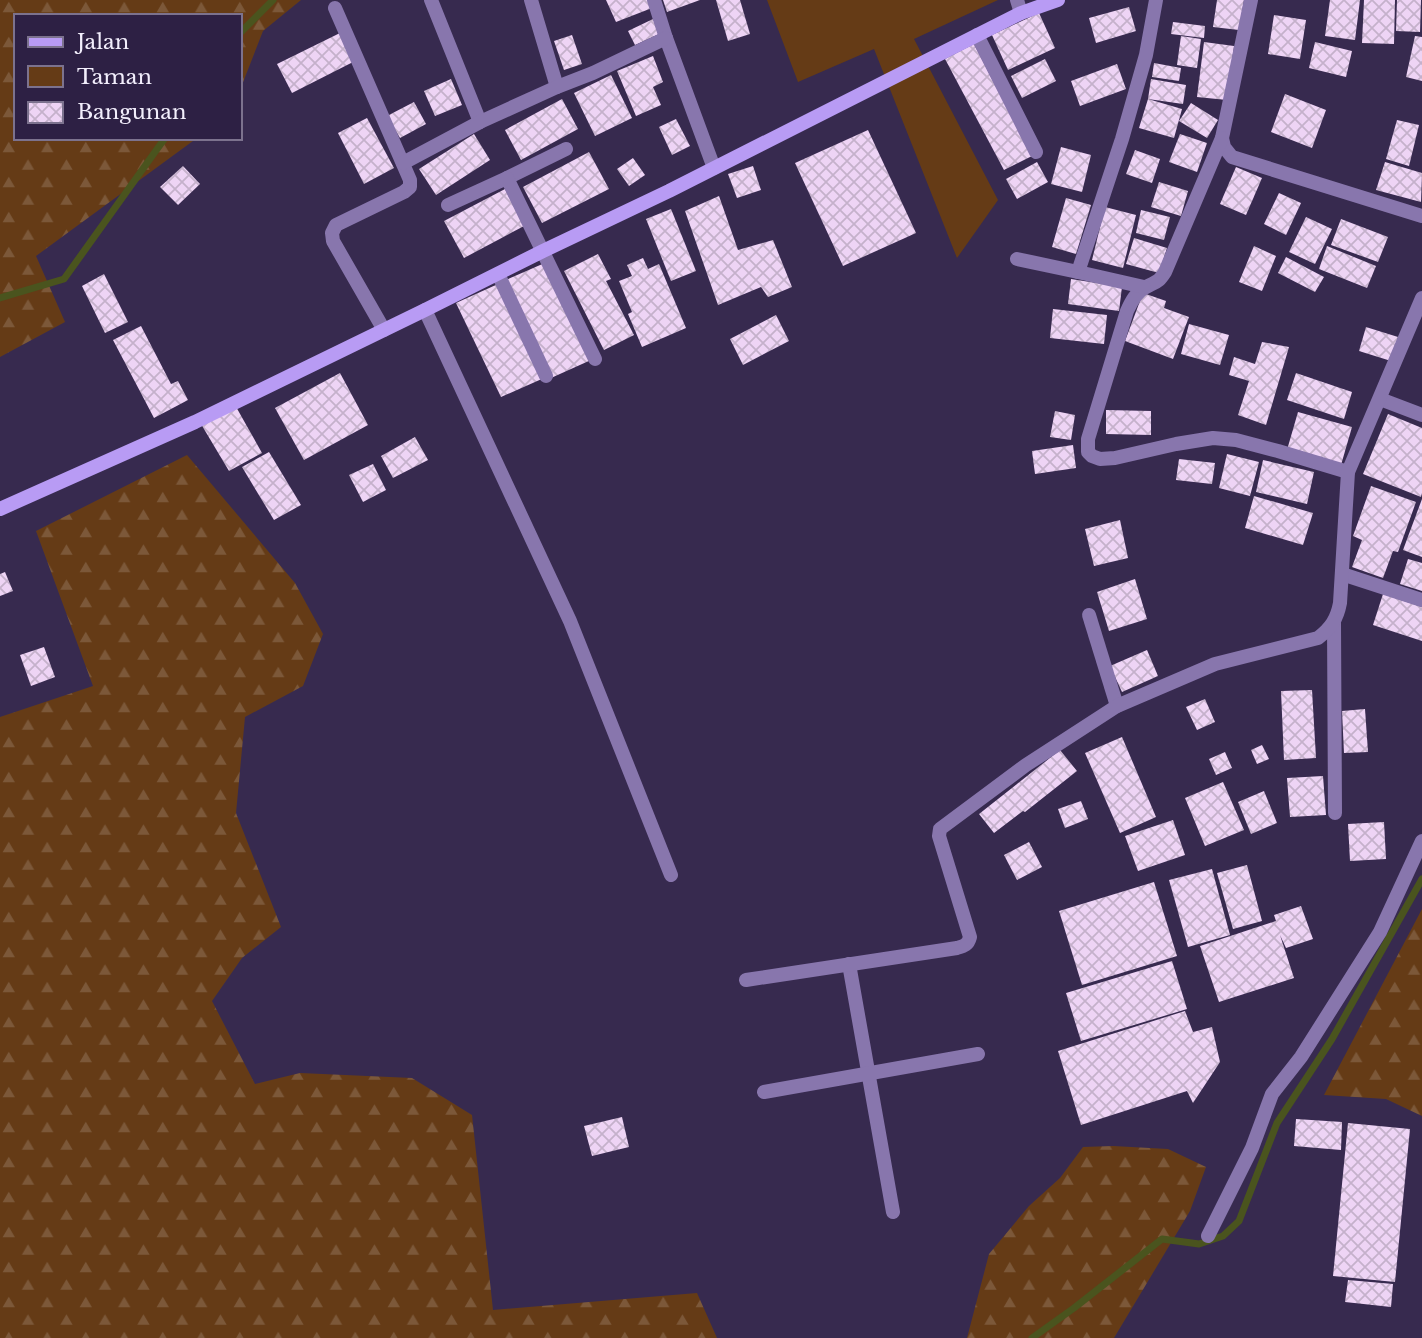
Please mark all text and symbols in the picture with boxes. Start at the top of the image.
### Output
legend [14,14,242,140]
text: Jalan [74,29,129,55]
text: Taman [77,64,152,90]
text: Bangunan [77,99,186,125]

